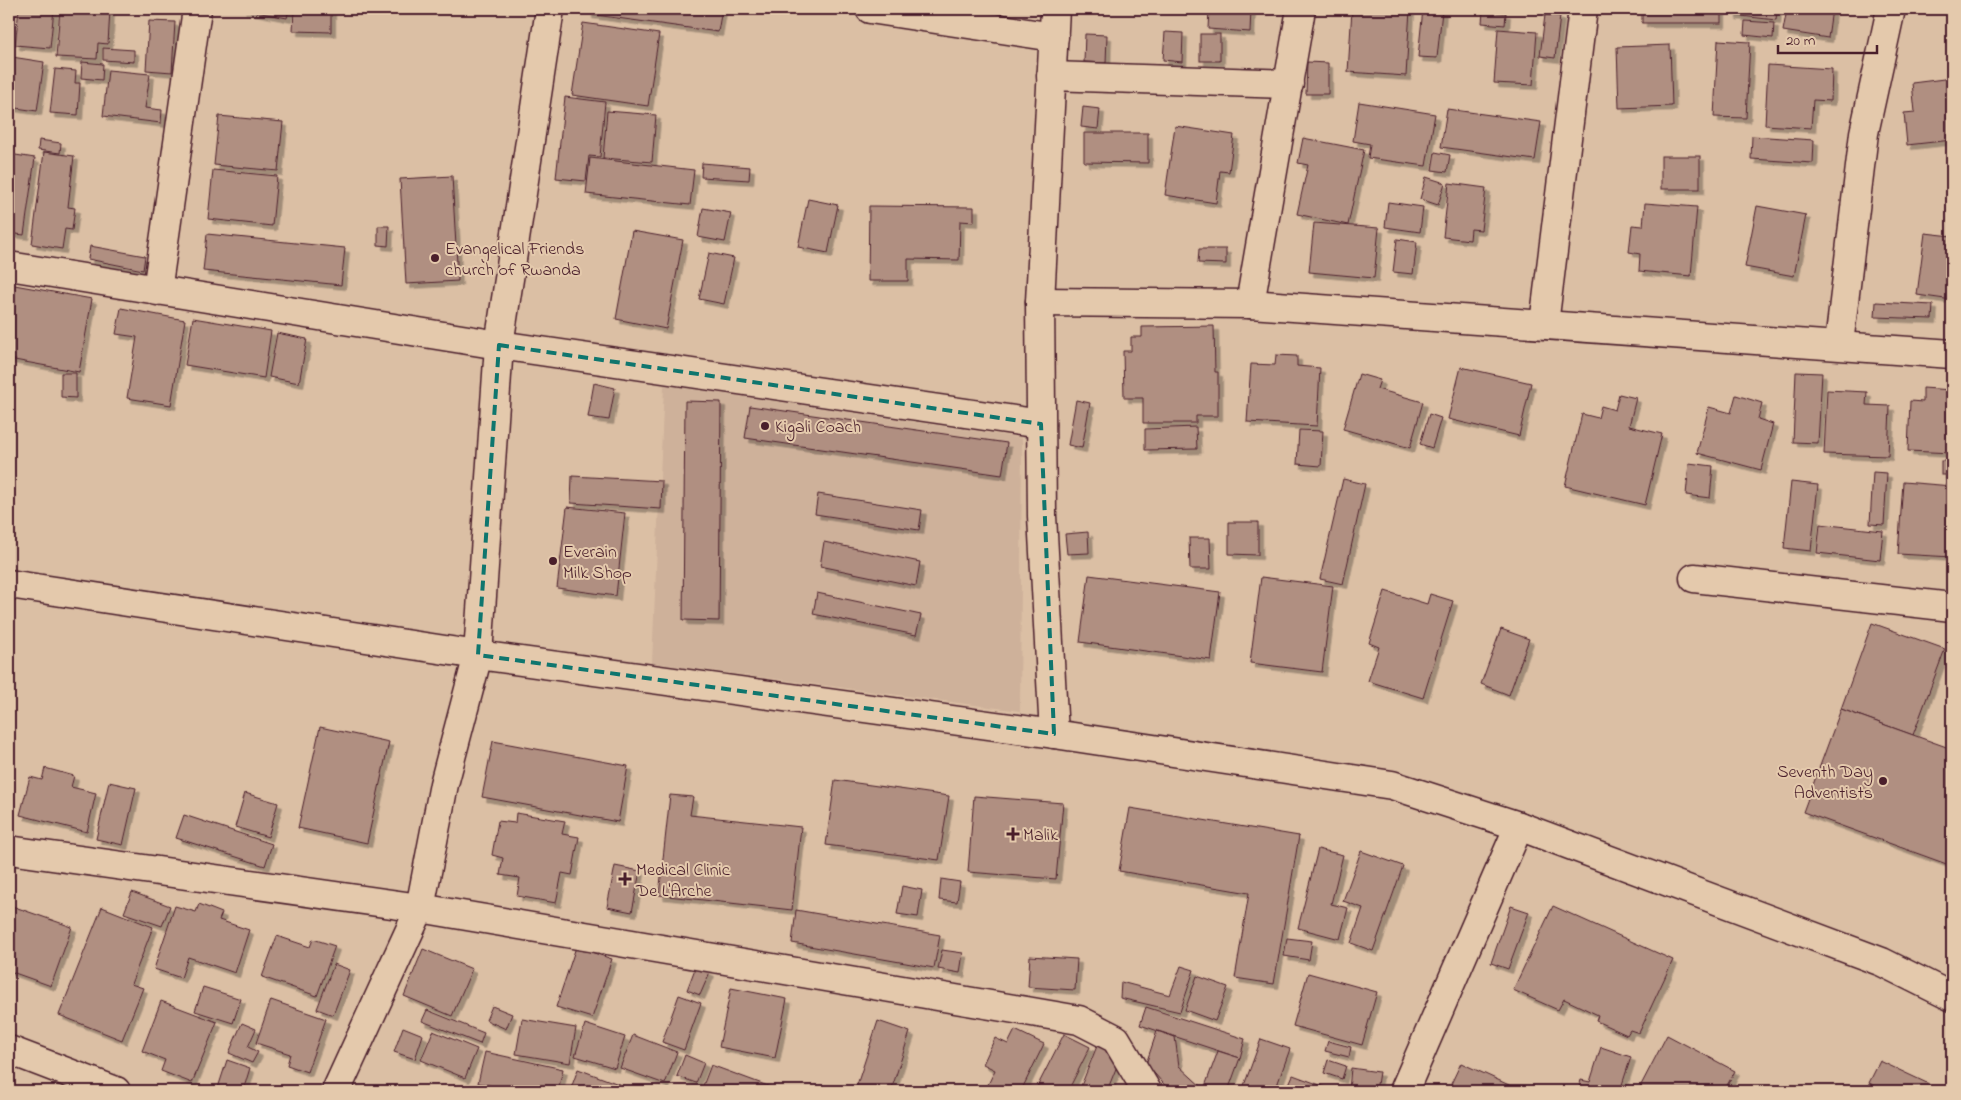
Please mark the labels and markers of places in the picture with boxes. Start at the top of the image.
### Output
place label: Evangelical Friends church of Rwanda [445,237,584,284]
marker: Evangelical Friends church of Rwanda [429,252,441,264]
place label: Kigali Coach [775,415,861,442]
marker: Kigali Coach [759,420,771,432]
place label: Everain Milk Shop [563,540,632,587]
marker: Everain Milk Shop [547,555,559,567]
place label: Seventh Day Adventists [1777,760,1873,807]
marker: Seventh Day Adventists [1877,775,1889,787]
place label: Malik [1023,823,1058,849]
marker: Malik [1007,828,1019,840]
place label: Medical Clinic De L'Arche [635,858,730,905]
marker: Medical Clinic De L'Arche [618,872,632,886]

